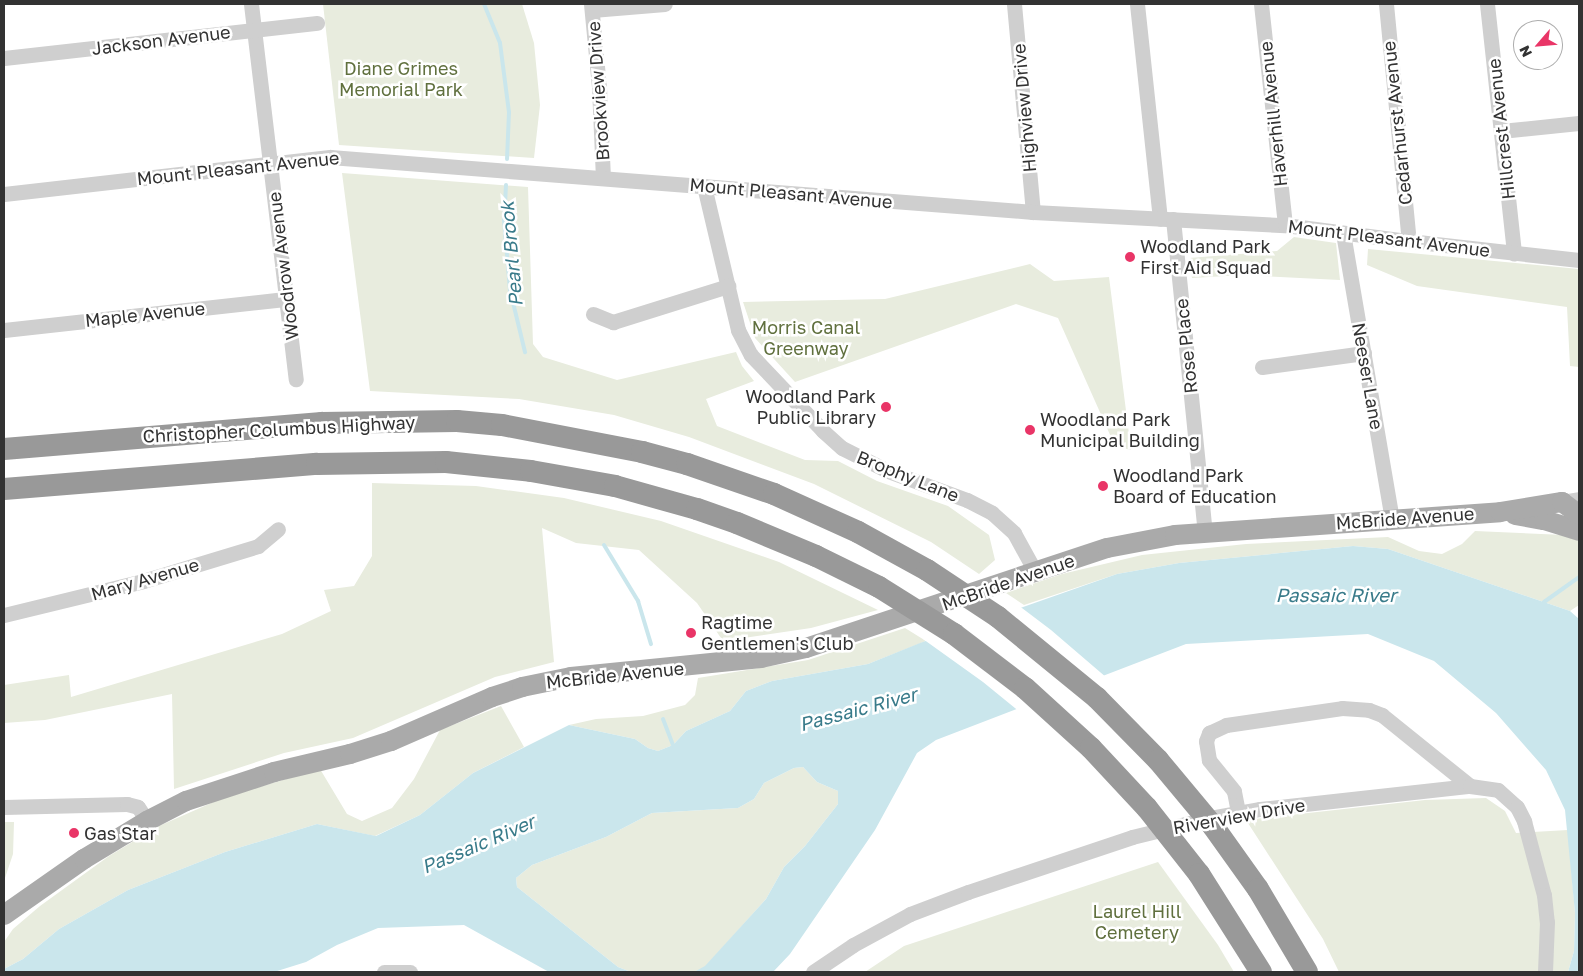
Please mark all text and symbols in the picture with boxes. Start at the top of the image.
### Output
north arrow [1513,20,1563,70]
street label: Jackson Avenue [90,21,232,59]
street label: Brookview Drive [582,21,614,161]
street label: Haverhill Avenue [1255,40,1291,188]
street label: Cedarhurst Avenue [1378,40,1416,206]
street label: Highview Drive [1008,43,1040,173]
text: N [1515,43,1535,60]
street label: Hillcrest Avenue [1483,57,1519,201]
park label: Diane Grimes Memorial Park [339,58,463,100]
street label: Mount Pleasant Avenue [136,147,340,189]
street label: Mount Pleasant Avenue [689,173,893,213]
street label: Woodrow Avenue [263,191,303,341]
water label: Pearl Brook [495,200,527,308]
street label: Mount Pleasant Avenue [1287,215,1491,261]
place label: Woodland Park First Aid Squad [1140,236,1271,278]
marker: Woodland Park First Aid Squad [1124,251,1136,263]
street label: Maple Avenue [84,297,206,331]
street label: Rose Place [1170,297,1202,395]
park label: Morris Canal Greenway [752,317,860,359]
street label: Neeser Lane [1348,321,1388,431]
place label: Woodland Park Public Library [745,386,876,428]
marker: Woodland Park Public Library [880,401,892,413]
place label: Woodland Park Municipal Building [1040,409,1200,452]
street label: Christopher Columbus Highway [142,411,416,447]
marker: Woodland Park Municipal Building [1024,424,1036,436]
street label: Brophy Lane [854,446,962,506]
place label: Woodland Park Board of Education [1113,465,1277,508]
marker: Woodland Park Board of Education [1097,480,1109,492]
street label: McBride Avenue [1335,502,1475,534]
street label: McBride Avenue [939,549,1077,615]
street label: Mary Avenue [89,553,201,605]
water label: Passaic River [1276,584,1396,606]
place label: Ragtime Gentlemen's Club [701,612,853,654]
marker: Ragtime Gentlemen's Club [685,627,697,639]
street label: McBride Avenue [545,657,685,693]
water label: Passaic River [797,682,919,736]
street label: Riverview Drive [1171,794,1307,838]
water label: Passaic River [418,810,538,878]
place label: Gas Star [84,822,156,844]
marker: Gas Star [68,827,80,839]
park label: Laurel Hill Cemetery [1092,901,1182,944]

